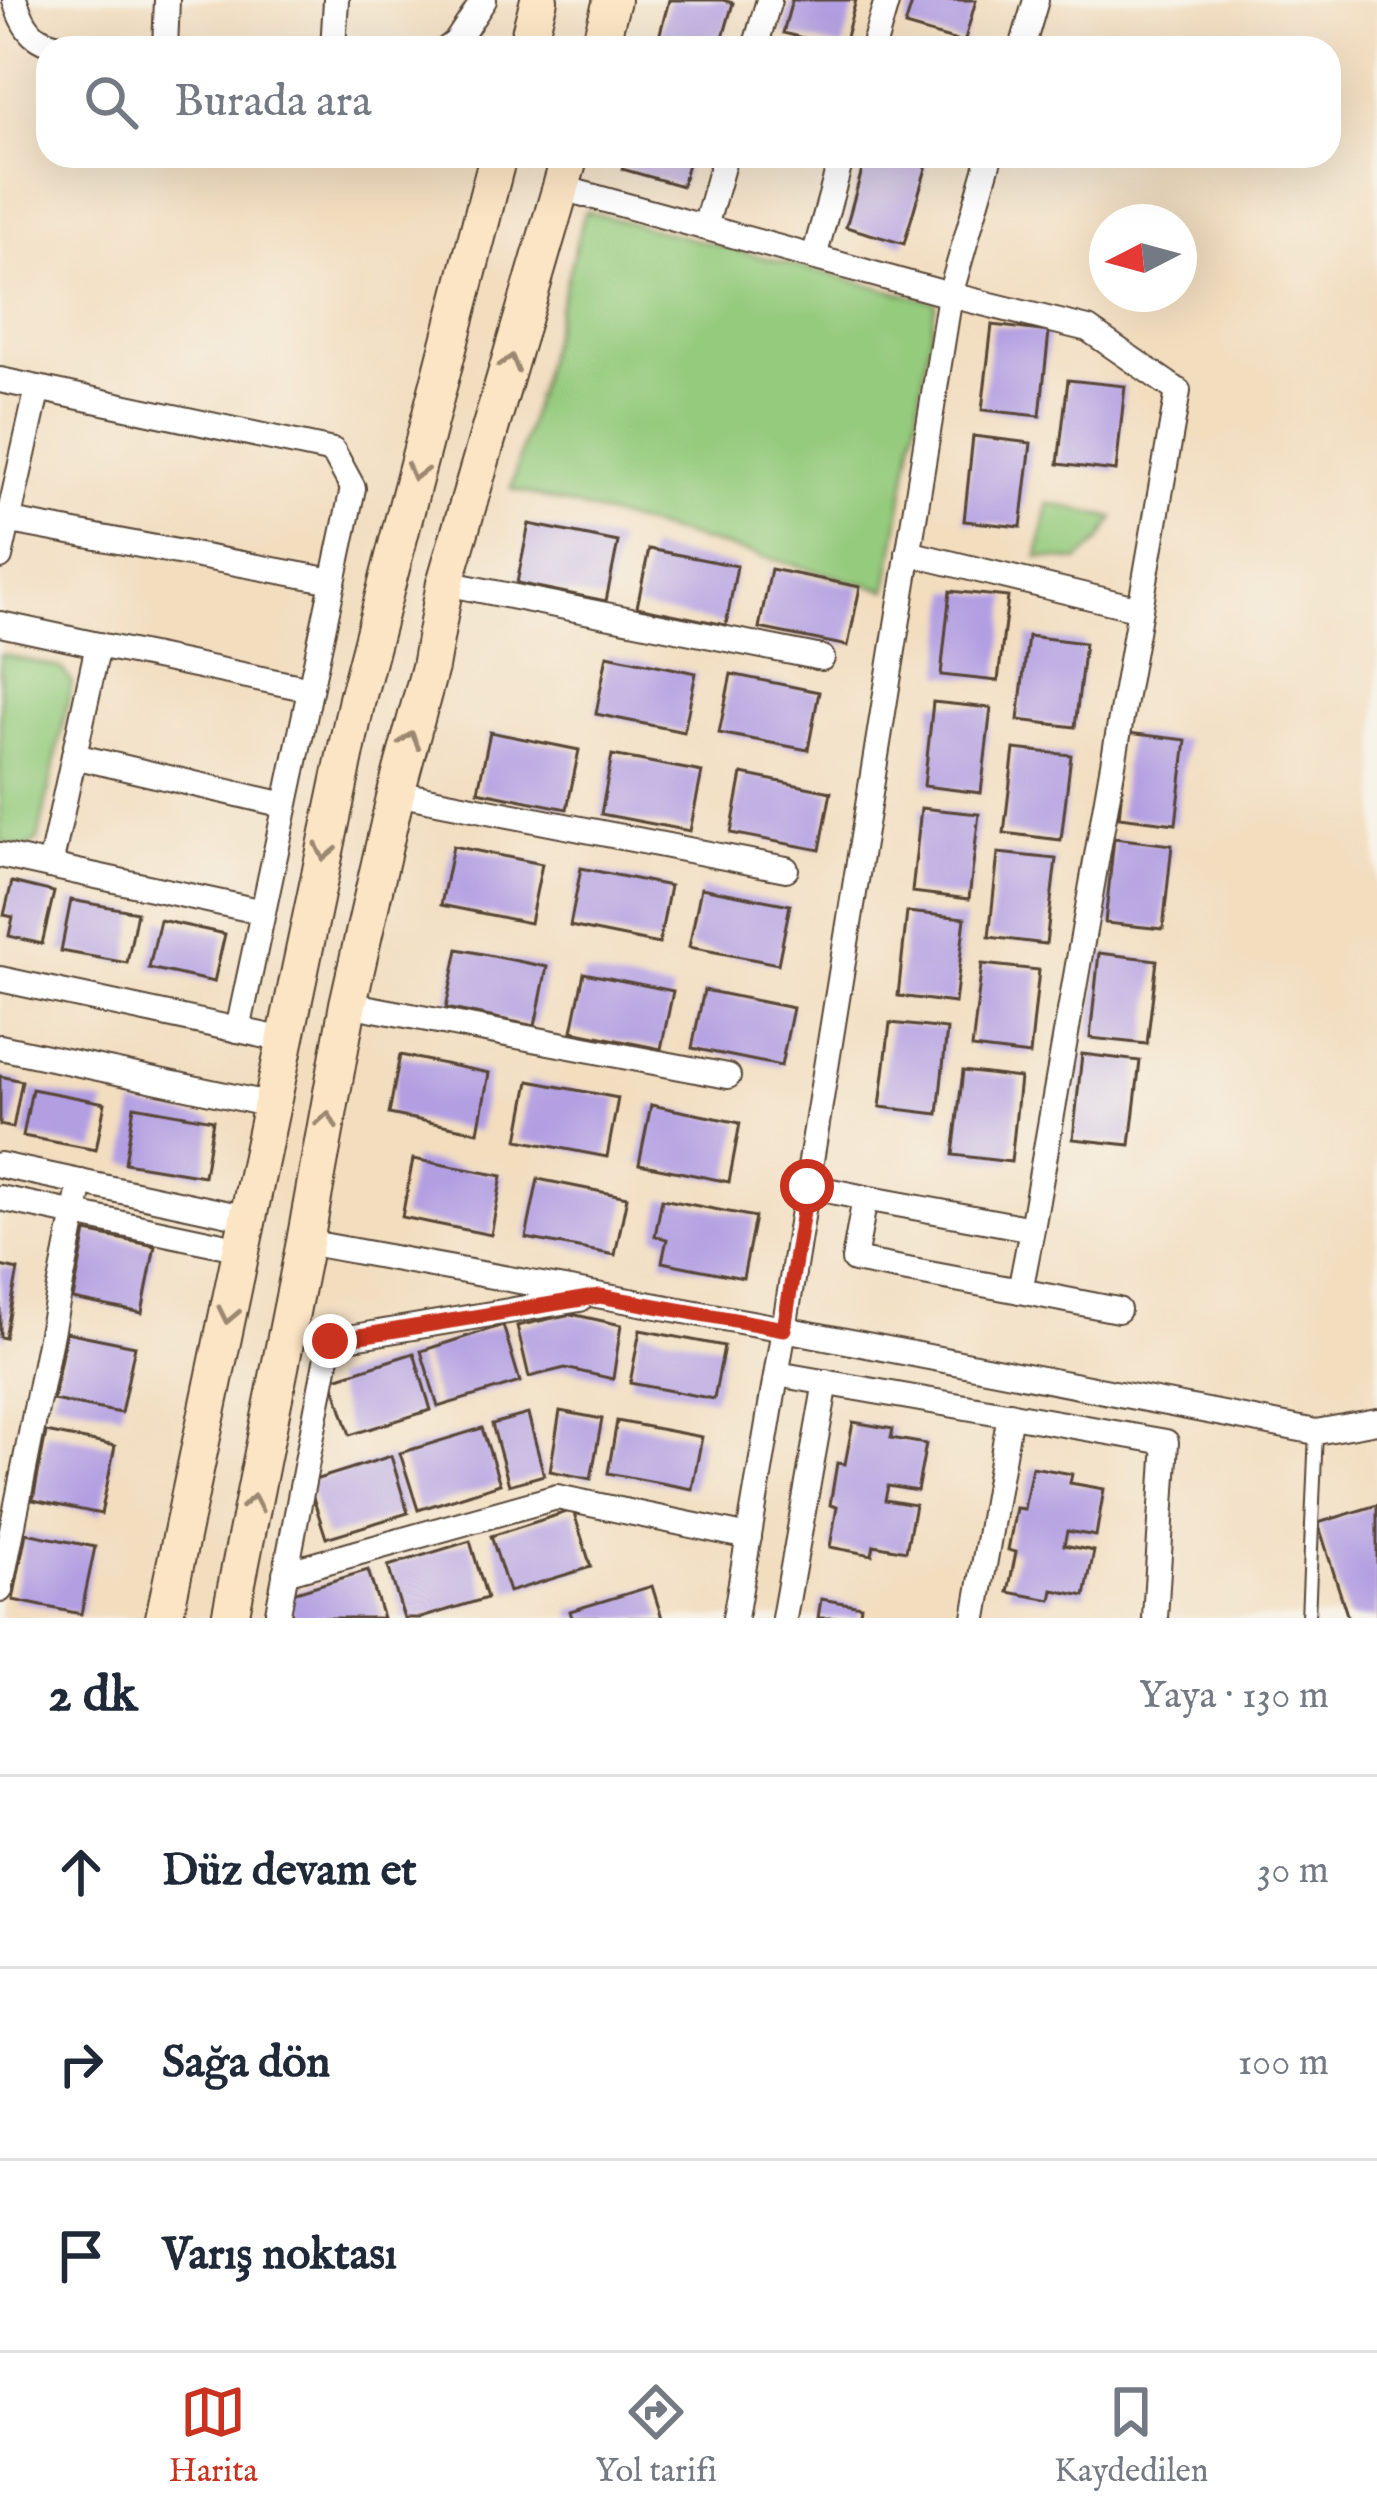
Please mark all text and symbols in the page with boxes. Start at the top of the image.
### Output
search box [36,36,1341,168]
icon: search [78,69,144,135]
text: Burada ara [174,74,372,131]
north arrow [1089,204,1197,312]
one-way arrow [496,353,521,374]
one-way arrow [405,462,430,482]
one-way arrow [396,730,421,750]
one-way arrow [313,841,338,861]
one-way arrow [313,1111,339,1131]
route start [780,1159,834,1213]
one-way arrow [216,1305,241,1325]
route end [303,1314,357,1368]
one-way arrow [239,1494,265,1514]
text: 2 dk [48,1664,138,1729]
text: Yaya · 130 m [1139,1672,1329,1721]
icon: ahead [48,1839,114,1905]
text: Düz devam et [162,1843,417,1900]
text: 30 m [1257,1847,1329,1896]
icon: right [48,2031,114,2097]
text: Sağa dön [162,2035,330,2092]
text: 100 m [1238,2039,1329,2088]
icon: arrive [48,2223,114,2289]
text: Varış noktası [162,2227,397,2284]
tab: Harita [169,2379,258,2493]
tab: Yol tarifi [595,2379,717,2493]
tab: Kaydedilen [1054,2379,1208,2493]

